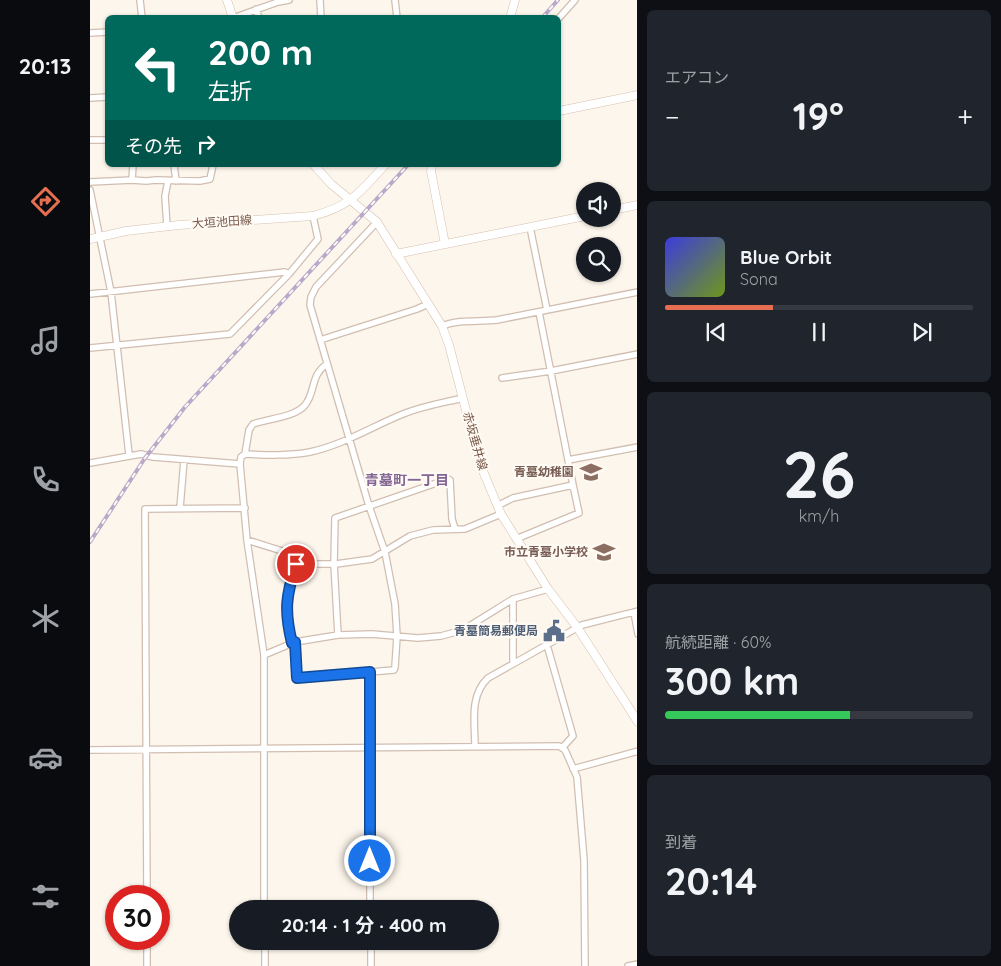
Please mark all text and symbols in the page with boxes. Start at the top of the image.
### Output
text: 200 m [208,30,313,74]
icon: left [125,35,190,100]
text: 20:13 [19,52,71,80]
text: エアコン [665,67,729,87]
text: 左折 [208,77,252,105]
text: 19° [793,92,844,140]
text: − [665,99,680,134]
text: + [957,99,973,134]
icon: right [192,130,220,158]
text: その先 [125,134,182,158]
map controls [576,182,621,282]
button: sound [576,182,621,227]
icon: directions [28,184,63,219]
street label: 大垣池田線 [192,212,252,231]
button: search [576,237,621,282]
text: Blue Orbit [740,245,832,269]
text: Sona [740,269,778,289]
icon: previous [702,318,730,346]
icon: pause [805,318,833,346]
icon: next [908,318,936,346]
icon: music [28,323,63,358]
street label: 赤坂垂井線 [460,410,491,472]
text: 26 [783,433,855,514]
school or university icon: 青墓幼稚園 [578,459,604,485]
icon: phone [28,462,63,497]
place label: 青墓幼稚園 [514,464,574,479]
district label: 青墓町一丁目 [365,471,449,489]
text: km/h [799,506,839,526]
school or university icon: 市立青墓小学校 [591,539,617,565]
pin [275,543,317,585]
place label: 市立青墓小学校 [504,544,588,559]
icon: arrive [282,550,310,578]
icon: climate [28,601,63,636]
public building icon: 青墓簡易郵便局 [541,618,567,644]
place label: 青墓簡易郵便局 [454,623,538,638]
text: 航続距離 · 60% [665,632,771,652]
text: 300 km [665,657,799,705]
icon: car [28,740,63,775]
text: 到着 [665,832,697,852]
position arrow [343,834,395,886]
text: 20:14 [665,857,757,905]
icon: filters [28,879,63,914]
speed limit sign: 30 [105,885,170,950]
text: 20:14 · 1 分 · 400 m [282,913,447,937]

